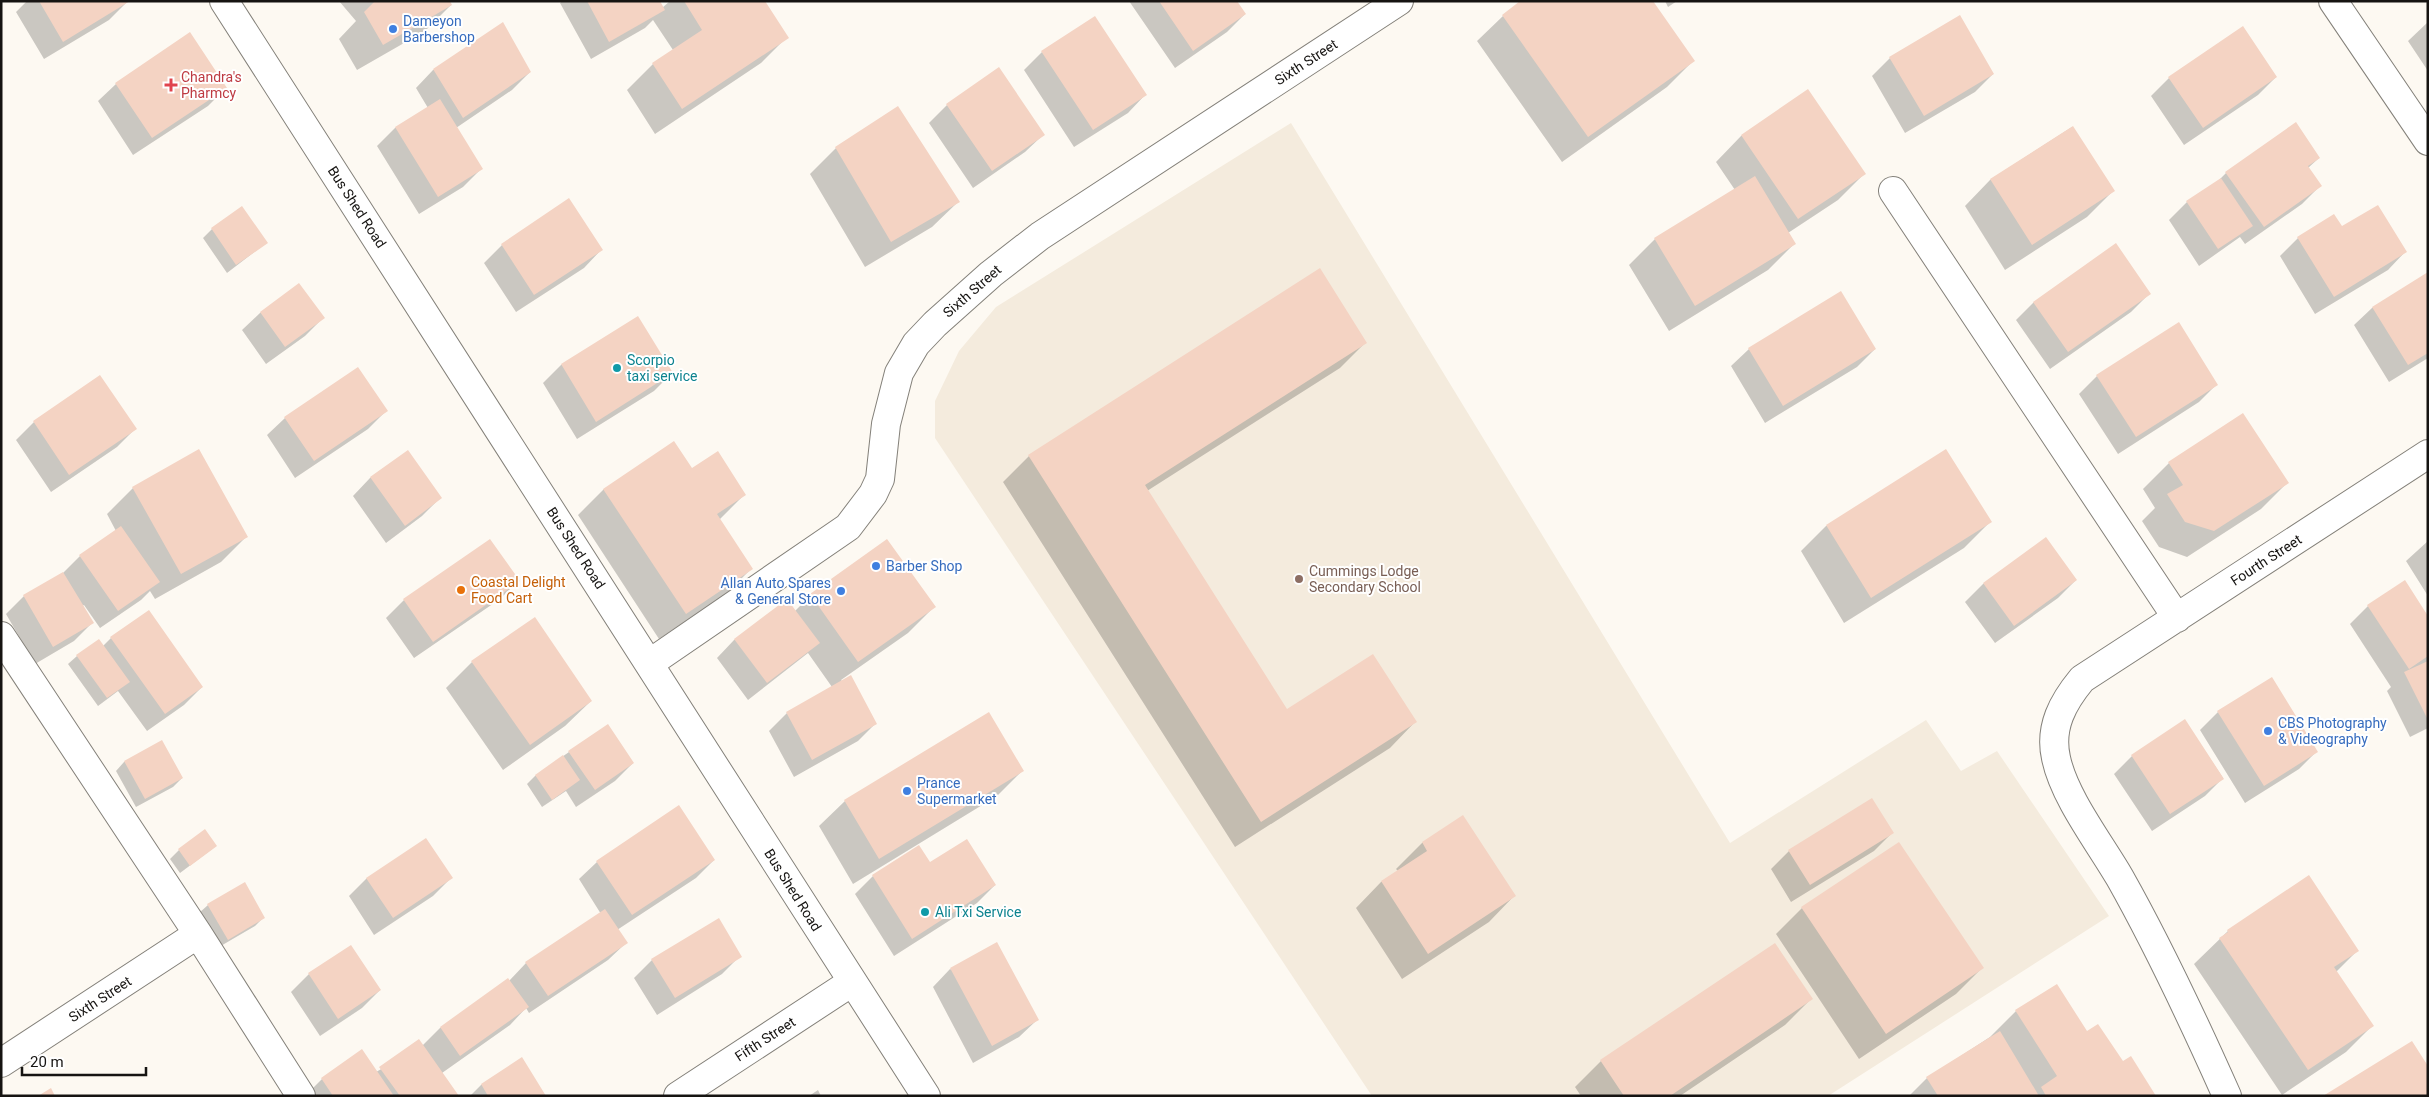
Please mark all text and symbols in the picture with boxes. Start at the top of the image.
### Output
place label: Dameyon Barbershop [403,13,475,45]
marker: Dameyon Barbershop [387,23,399,35]
street label: Sixth Street [1272,36,1341,88]
place label: Chandra's Pharmcy [181,69,242,101]
marker: Chandra's Pharmcy [165,79,177,91]
street label: Bus Shed Road [325,163,389,251]
street label: Sixth Street [940,261,1004,320]
place label: Scorpio taxi service [627,352,697,384]
marker: Scorpio taxi service [611,362,623,374]
street label: Bus Shed Road [544,504,608,592]
street label: Fourth Street [2228,531,2305,589]
place label: Barber Shop [886,558,963,574]
marker: Barber Shop [870,560,882,572]
place label: Cummings Lodge Secondary School [1309,563,1421,595]
marker: Cummings Lodge Secondary School [1293,573,1305,585]
place label: Coastal Delight Food Cart [471,574,566,606]
place label: Allan Auto Spares & General Store [721,575,831,607]
marker: Coastal Delight Food Cart [455,584,467,596]
marker: Allan Auto Spares & General Store [835,585,847,597]
place label: CBS Photography & Videography [2278,715,2387,747]
marker: CBS Photography & Videography [2262,725,2274,737]
place label: Prance Supermarket [917,775,997,807]
marker: Prance Supermarket [901,785,913,797]
street label: Bus Shed Road [761,846,825,934]
place label: Ali Txi Service [935,904,1021,920]
marker: Ali Txi Service [919,906,931,918]
street label: Sixth Street [66,973,135,1025]
street label: Fifth Street [732,1013,799,1064]
scale bar [22,1044,146,1076]
text: 20 m [30,1053,64,1071]

